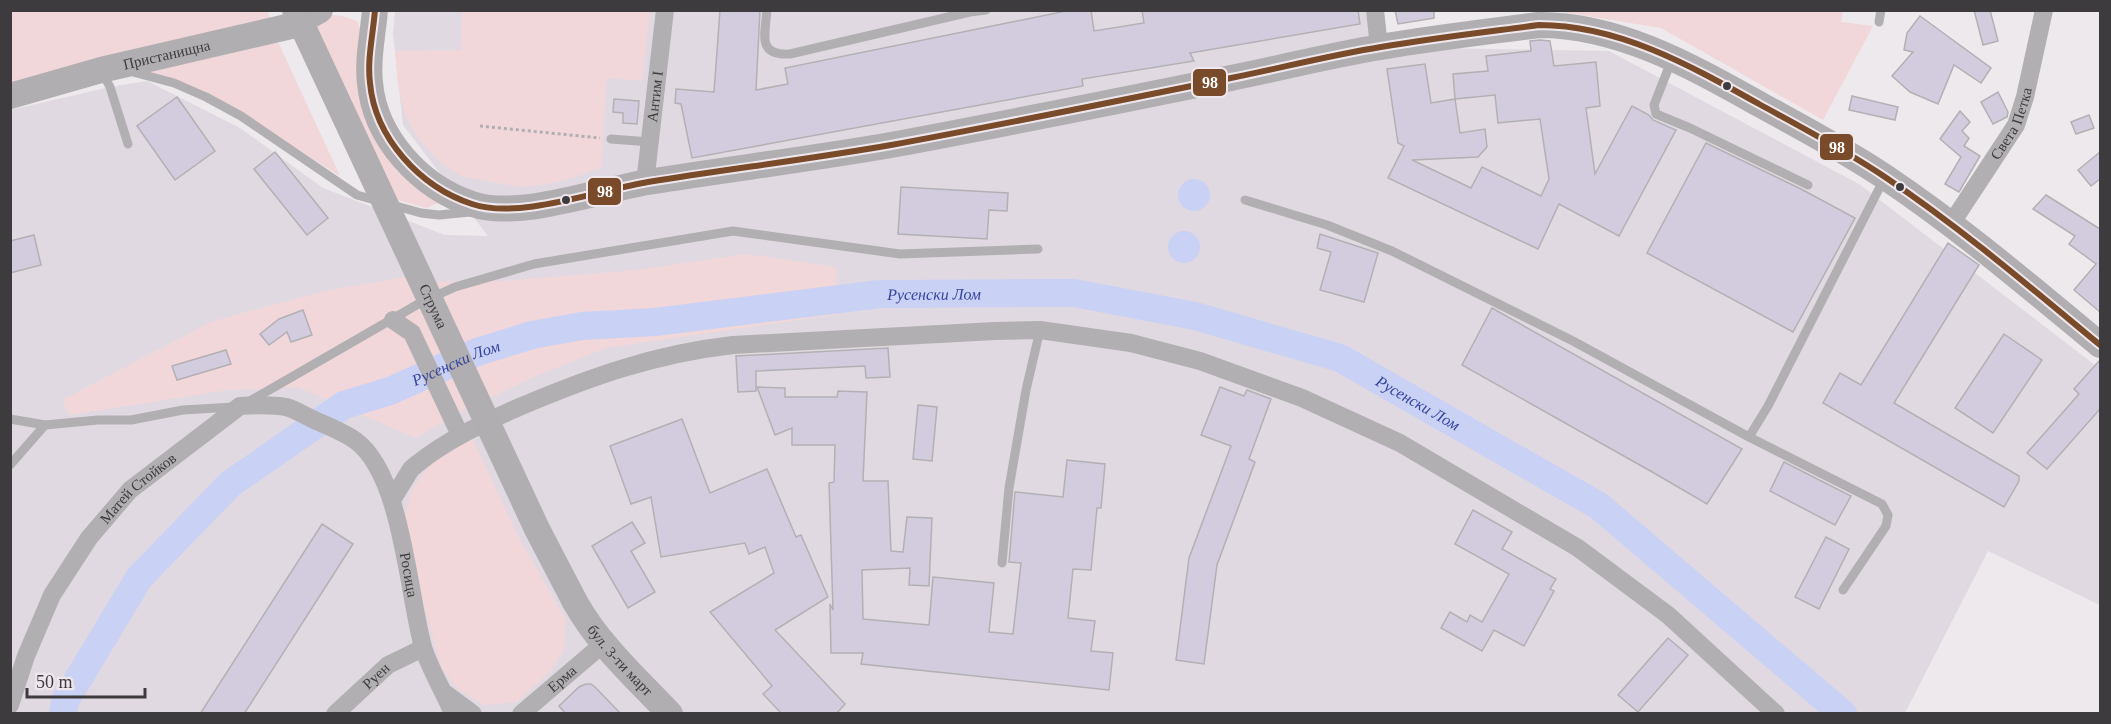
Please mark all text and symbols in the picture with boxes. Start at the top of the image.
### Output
street label: Пристанищна [122,37,212,73]
line badge: 98 [1192,68,1227,97]
street label: Антим I [644,70,666,123]
text: 98 [1202,74,1218,91]
unlabelled marker [1721,80,1733,92]
street label: Света Петка [1987,86,2035,163]
line badge: 98 [1819,133,1854,161]
text: 98 [1829,139,1845,156]
line badge: 98 [587,177,622,206]
unlabelled marker [1894,181,1906,193]
text: 98 [597,183,613,200]
unlabelled marker [560,194,572,206]
street label: Струма [416,282,451,331]
water label: Русенски Лом [886,285,981,303]
water label: Русенски Лом [408,337,502,389]
water label: Русенски Лом [1372,371,1463,433]
street label: Матей Стойков [97,450,179,527]
street label: Росица [397,551,421,599]
street label: бул. 3-ти март [584,622,656,699]
street label: Руен [360,660,393,692]
scale bar [27,661,146,699]
street label: Ерма [545,662,580,696]
text: 50 m [36,672,73,692]

